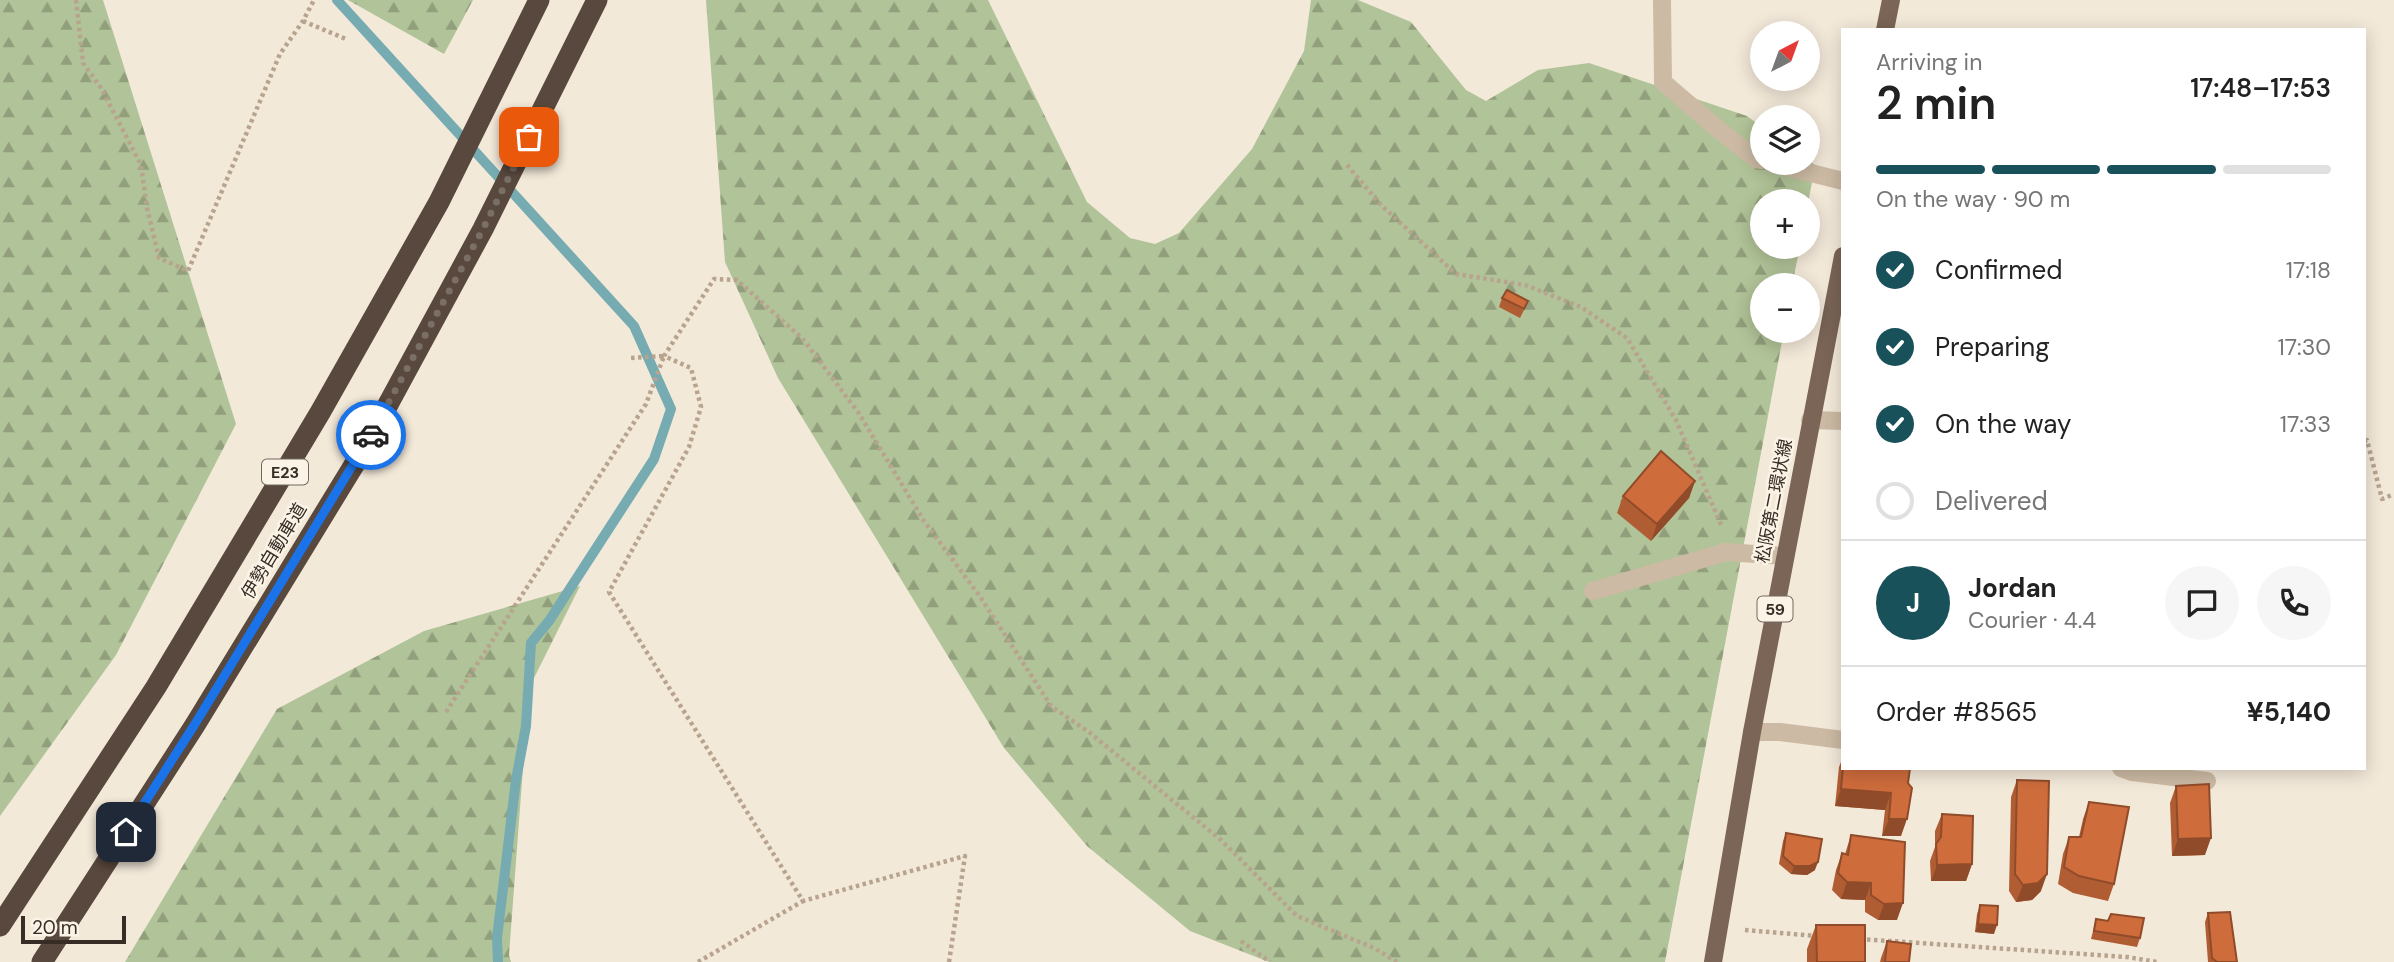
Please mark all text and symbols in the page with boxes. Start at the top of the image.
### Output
north arrow [1750,21,1820,91]
map controls [1750,21,1820,343]
text: Arriving in [1876,47,1982,77]
text: 17:48–17:53 [2190,71,2331,105]
text: 2 min [1876,73,1996,133]
button: layers [1750,105,1820,175]
pin [499,107,559,167]
icon: bag [510,118,548,156]
text: On the way · 90 m [1876,184,2070,214]
button: + [1750,189,1820,259]
icon: check [1876,251,1914,289]
text: Confirmed [1935,253,2062,287]
text: 17:18 [2286,255,2331,285]
button: − [1750,273,1820,343]
icon: check [1876,328,1914,366]
text: Preparing [1935,330,2050,364]
text: 17:30 [2278,332,2331,362]
courier [336,400,406,470]
icon: check [1876,405,1914,443]
text: On the way [1935,407,2071,441]
text: 17:33 [2280,409,2331,439]
icon: car [352,416,390,454]
street label: 松阪第二環状線 [1750,437,1798,565]
road number: E23 [262,460,308,485]
text: Delivered [1935,484,2048,518]
street label: 伊勢自動車道 [236,499,312,603]
button: chat [2165,566,2239,640]
button: phone [2257,566,2331,640]
text: Jordan [1968,571,2057,605]
text: J [1906,586,1920,620]
road number: 59 [1758,596,1792,622]
text: Courier · 4.4 [1968,605,2096,635]
text: Order #8565 [1876,695,2037,729]
text: ¥5,140 [2247,695,2331,729]
pin [96,802,156,862]
icon: home [107,813,145,851]
scale bar [21,913,126,945]
text: 20 m [32,915,78,940]

